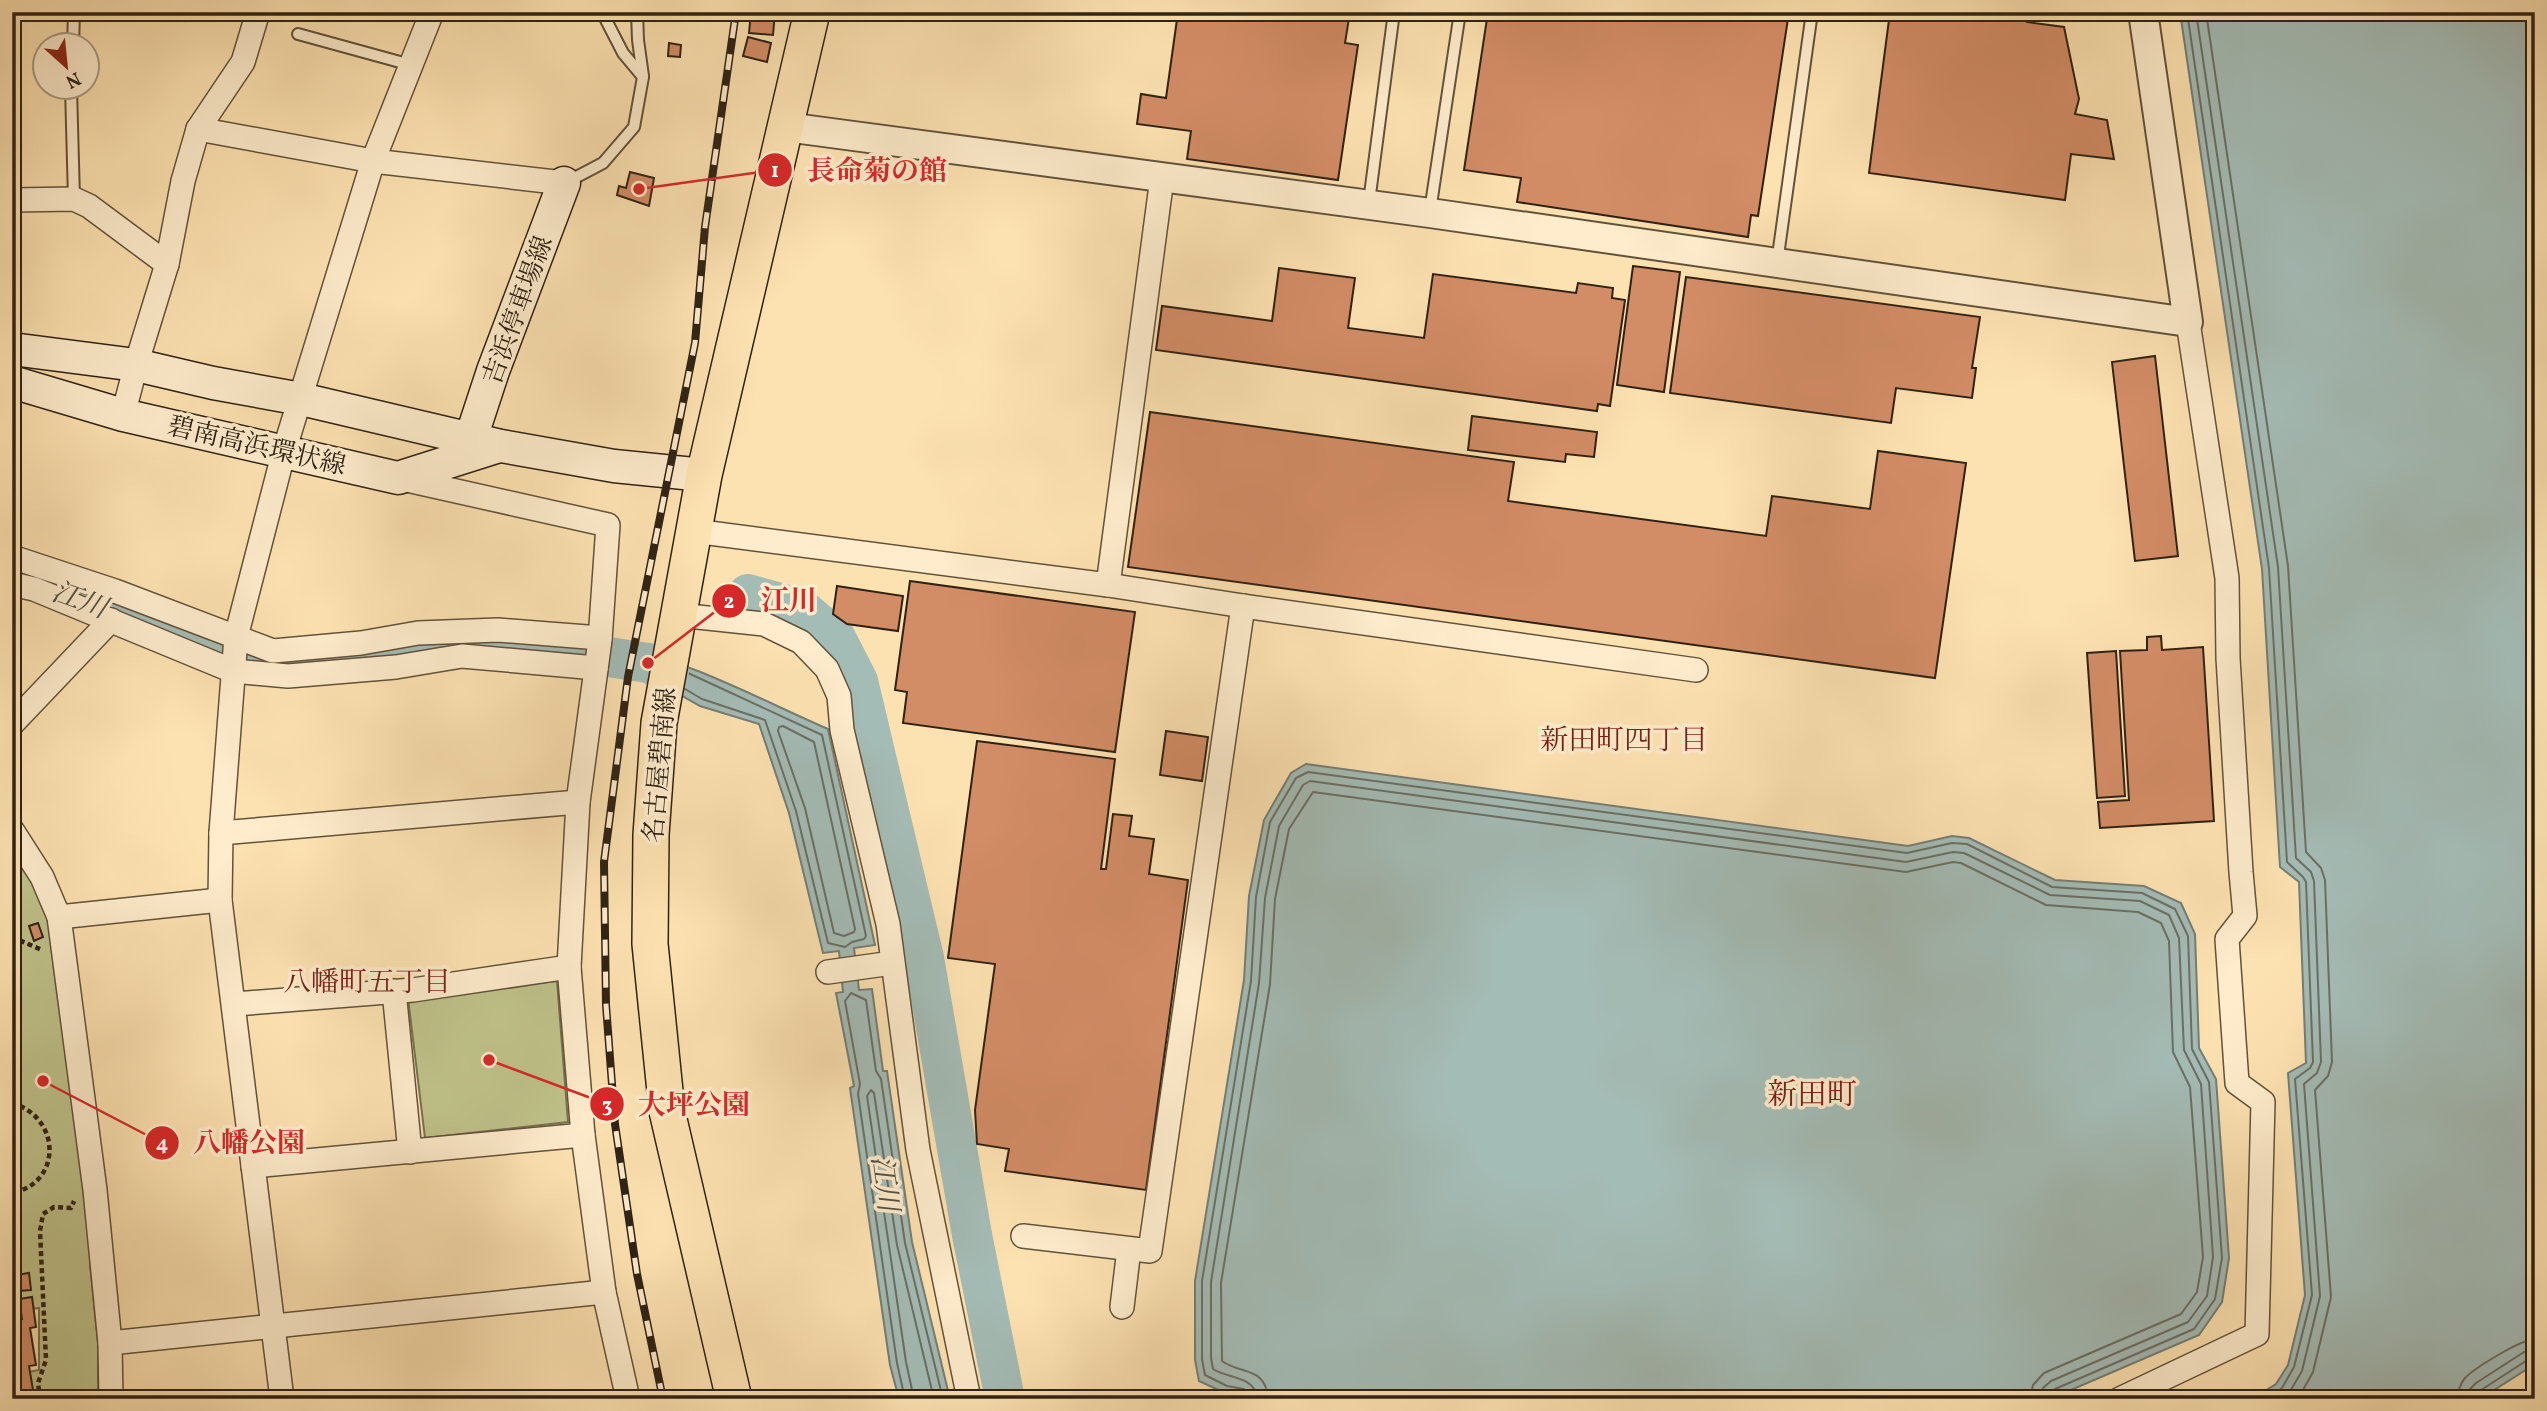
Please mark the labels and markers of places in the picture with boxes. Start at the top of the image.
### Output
callout: 長命菊の館 [758,146,961,195]
callout: 江川 [712,576,831,625]
callout: 大坪公園 [589,1080,764,1129]
callout: 八幡公園 [144,1118,319,1167]

